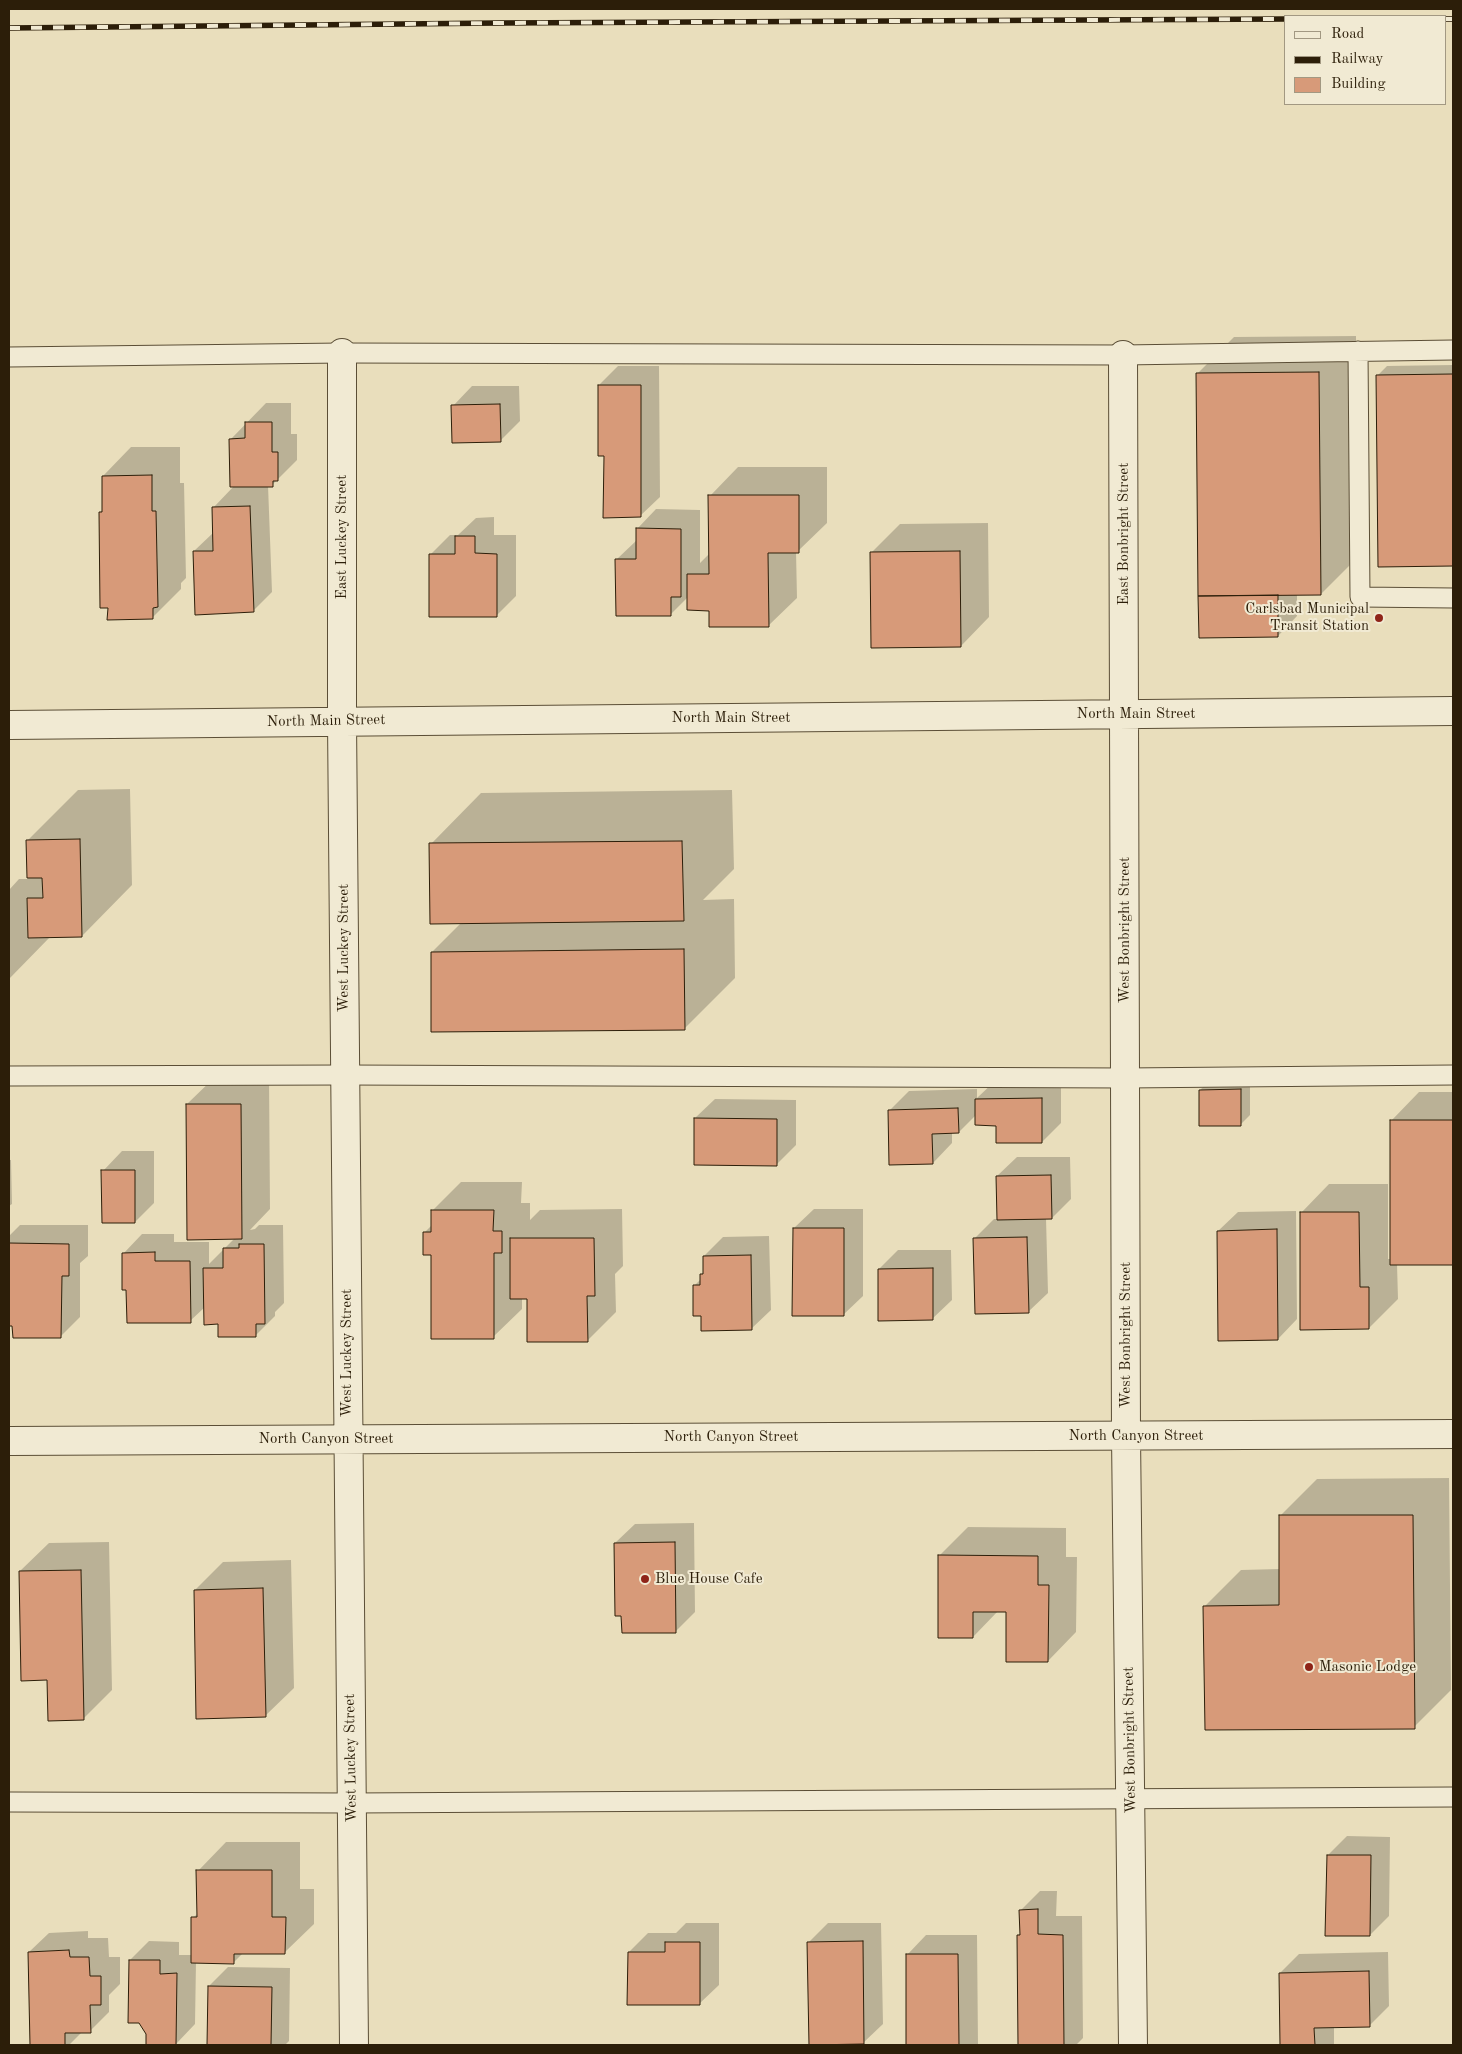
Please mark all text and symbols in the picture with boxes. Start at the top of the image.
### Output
legend [1284,15,1447,105]
text: Road [1331,27,1364,42]
text: Railway [1331,52,1384,67]
text: Building [1331,77,1386,92]
street label: East Bonbright Street [1115,463,1133,605]
street label: East Luckey Street [333,475,351,599]
place label: Carlsbad Municipal Transit Station [1245,600,1369,635]
marker: Carlsbad Municipal Transit Station [1373,612,1385,624]
street label: North Main Street [1077,705,1195,723]
street label: North Main Street [672,709,790,727]
street label: North Main Street [266,711,386,731]
street label: West Bonbright Street [1116,857,1134,1003]
street label: West Luckey Street [335,884,353,1012]
street label: West Bonbright Street [1117,1262,1135,1408]
street label: West Luckey Street [338,1289,356,1417]
street label: North Canyon Street [1068,1427,1204,1445]
street label: North Canyon Street [663,1428,799,1446]
street label: North Canyon Street [258,1430,394,1448]
place label: Blue House Cafe [655,1570,763,1588]
marker: Blue House Cafe [639,1573,651,1585]
place label: Masonic Lodge [1319,1658,1416,1676]
marker: Masonic Lodge [1303,1661,1315,1673]
street label: West Bonbright Street [1120,1667,1140,1813]
street label: West Luckey Street [341,1694,361,1822]

